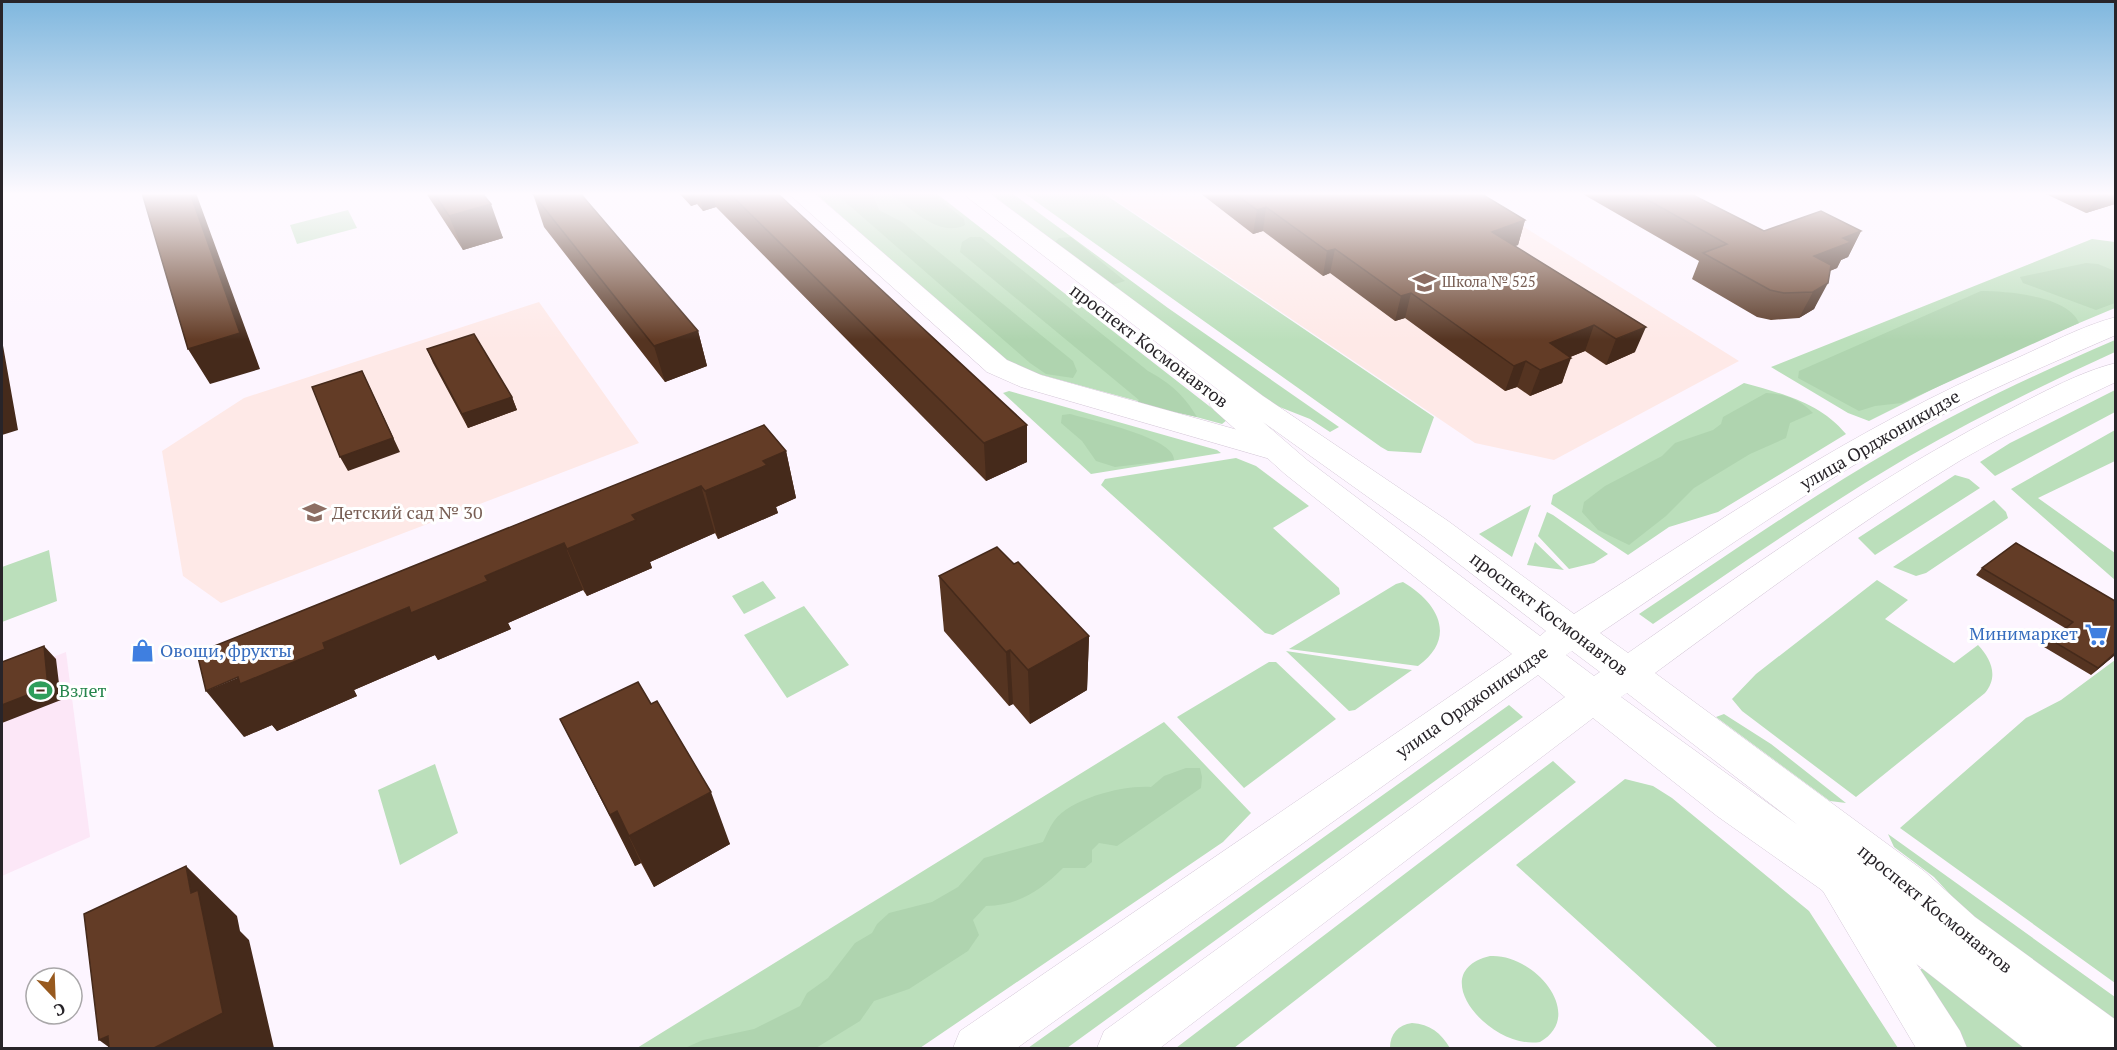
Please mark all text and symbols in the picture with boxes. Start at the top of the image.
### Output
school or university icon: Школа № 525 [1411,269,1437,295]
place label: Школа № 525 [1442,271,1536,291]
street label: проспект Космонавтов [1066,278,1234,413]
street label: улица Орджоникидзе [1794,384,1964,495]
school or university icon: Детский сад № 30 [301,500,327,526]
place label: Детский сад № 30 [332,500,483,524]
street label: проспект Космонавтов [1466,546,1634,681]
place label: Минимаркет [1969,621,2078,645]
supermarket icon: Минимаркет [2083,621,2109,647]
shop icon: Овощи, фрукты [129,638,155,664]
place label: Овощи, фрукты [160,638,292,662]
street label: улица Орджоникидзе [1390,640,1552,763]
sports icon: Взлет [28,678,54,704]
place label: Взлет [59,678,106,702]
street label: проспект Космонавтов [1853,838,2018,978]
north arrow [24,966,84,1026]
text: С [51,998,69,1022]

